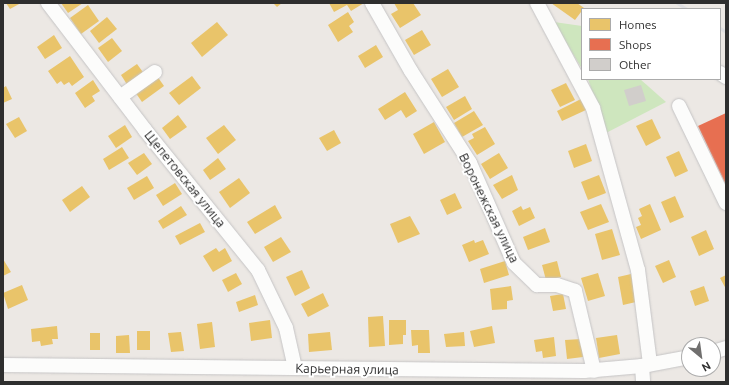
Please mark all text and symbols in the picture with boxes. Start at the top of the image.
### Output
legend [581,8,721,80]
text: Homes [619,18,657,31]
text: Shops [619,38,651,51]
text: Other [619,58,651,71]
street label: Щепетовская улица [141,127,229,231]
street label: Воронежская улица [456,151,522,265]
north arrow [681,337,721,377]
text: N [700,359,713,374]
street label: Карьерная улица [295,360,399,378]

